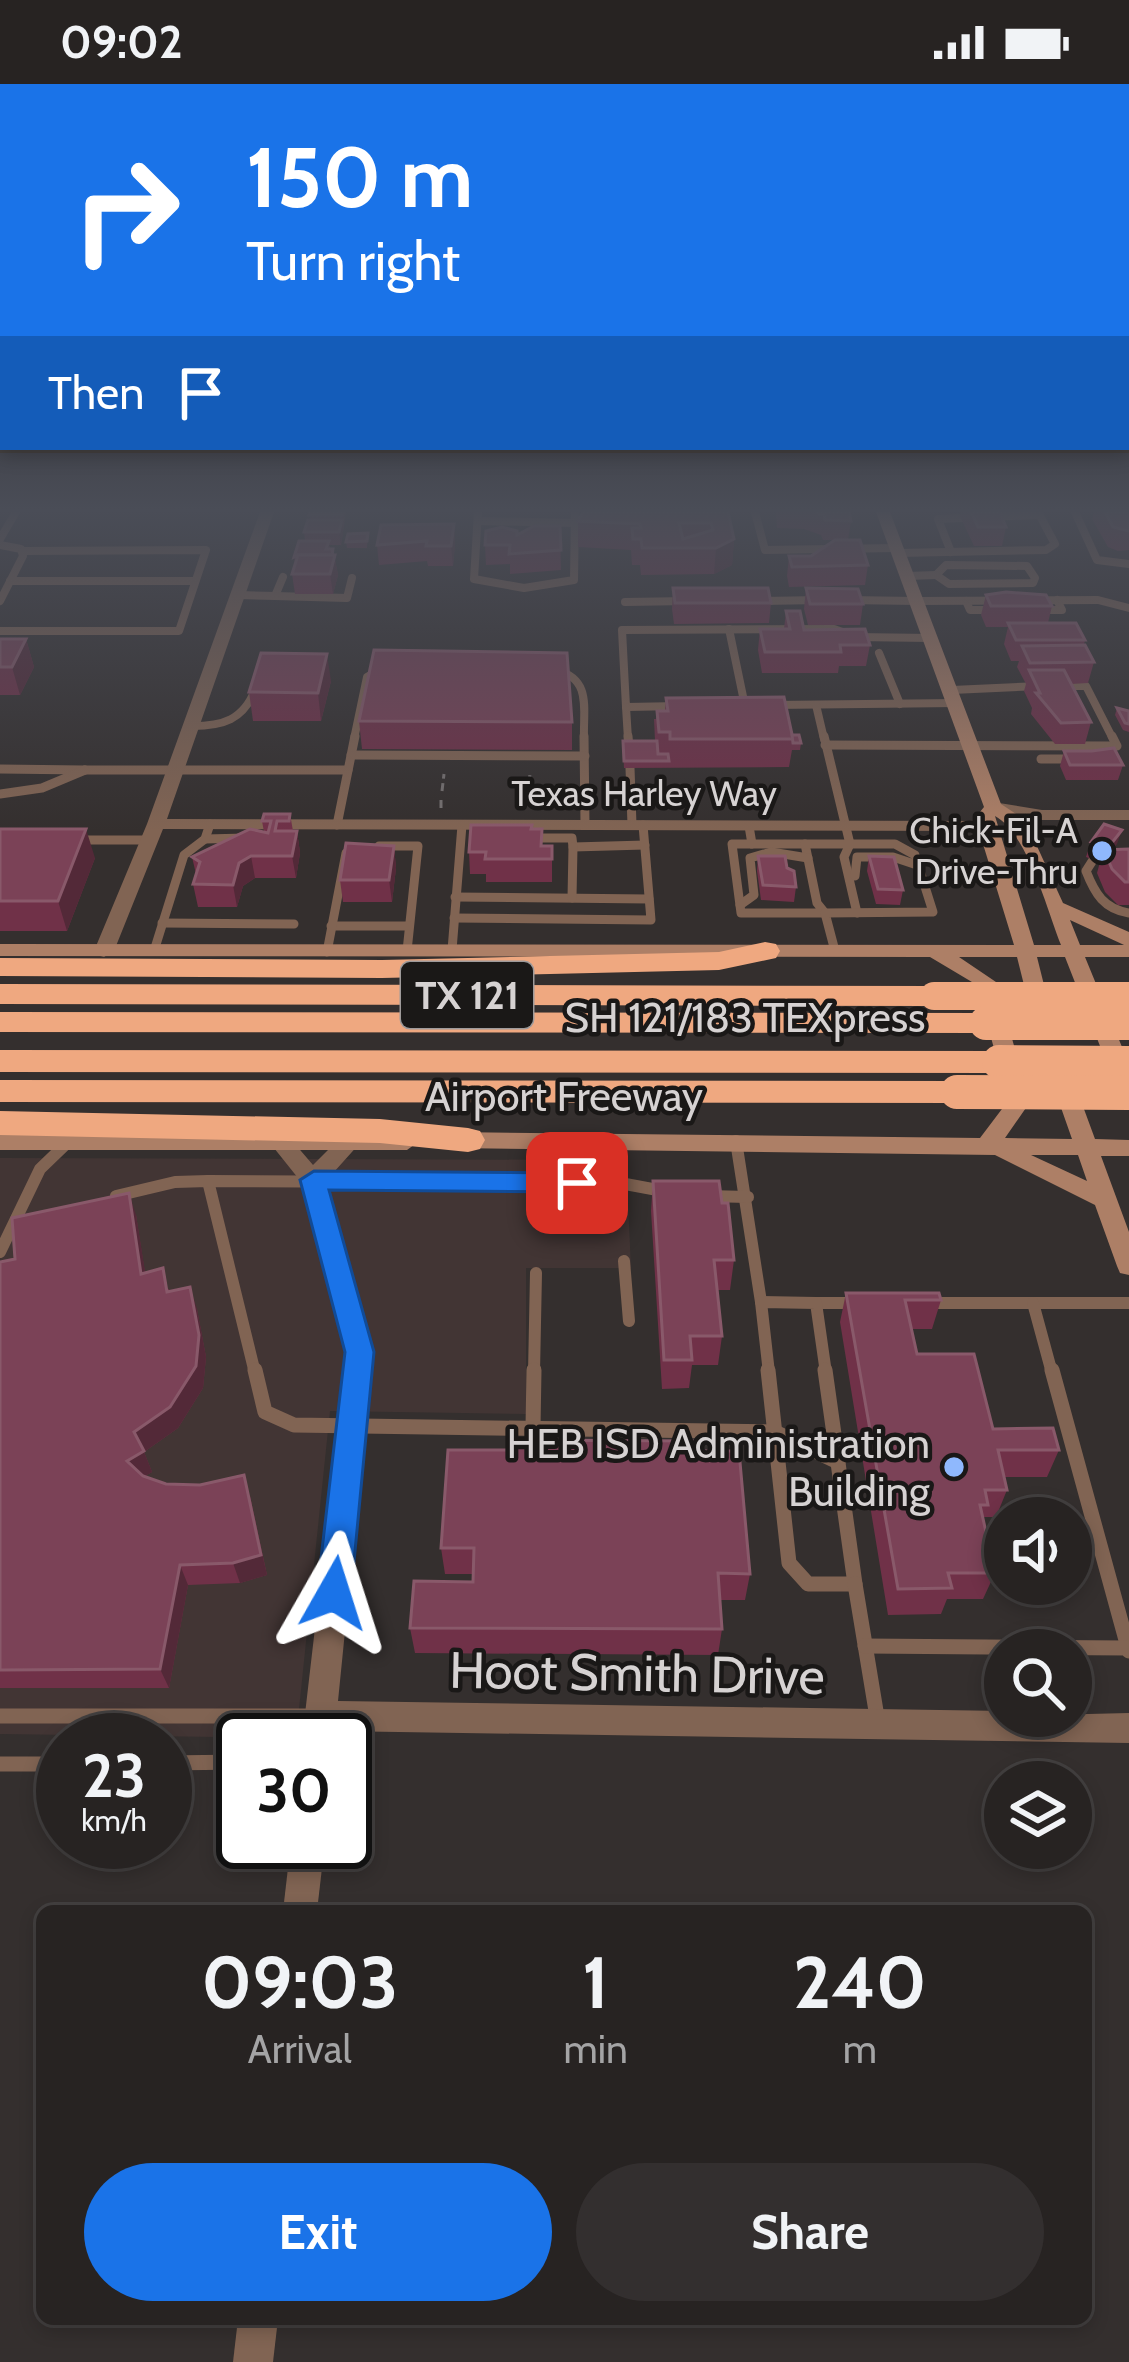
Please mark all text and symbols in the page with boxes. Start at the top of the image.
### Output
text: 09:02 [60,15,183,69]
text: 150 m [246,126,473,228]
icon: right [48,132,204,288]
text: Turn right [246,228,460,294]
icon: arrive [168,360,234,426]
text: Then [48,366,144,420]
street label: Texas Harley Way [511,771,777,815]
place label: Chick-Fil-A Drive-Thru [909,808,1078,893]
marker: Chick-Fil-A Drive-Thru [1089,838,1115,864]
road number: TX 121 [401,962,533,1028]
street label: SH 121/183 TEXpress [565,991,925,1043]
street label: Airport Freeway [425,1070,703,1122]
pin [526,1132,628,1234]
icon: arrive [544,1150,610,1216]
place label: HEB ISD Administration Building [507,1417,931,1517]
marker: HEB ISD Administration Building [941,1454,967,1480]
map controls [984,1497,1092,1869]
button: sound [984,1497,1092,1605]
position arrow [271,1530,397,1656]
button: search [984,1629,1092,1737]
street label: Hoot Smith Drive [449,1639,825,1707]
speed limit sign: 30 [216,1713,372,1869]
text: 23 [82,1739,146,1812]
button: layers [984,1761,1092,1869]
text: km/h [81,1802,147,1839]
text: 09:03 [201,1939,398,2026]
text: 1 [582,1939,609,2026]
text: 240 [793,1939,927,2026]
text: Arrival [248,2025,352,2073]
text: min [563,2025,628,2073]
text: m [843,2025,877,2073]
button: Exit [84,2163,552,2301]
button: Share [576,2163,1044,2301]

